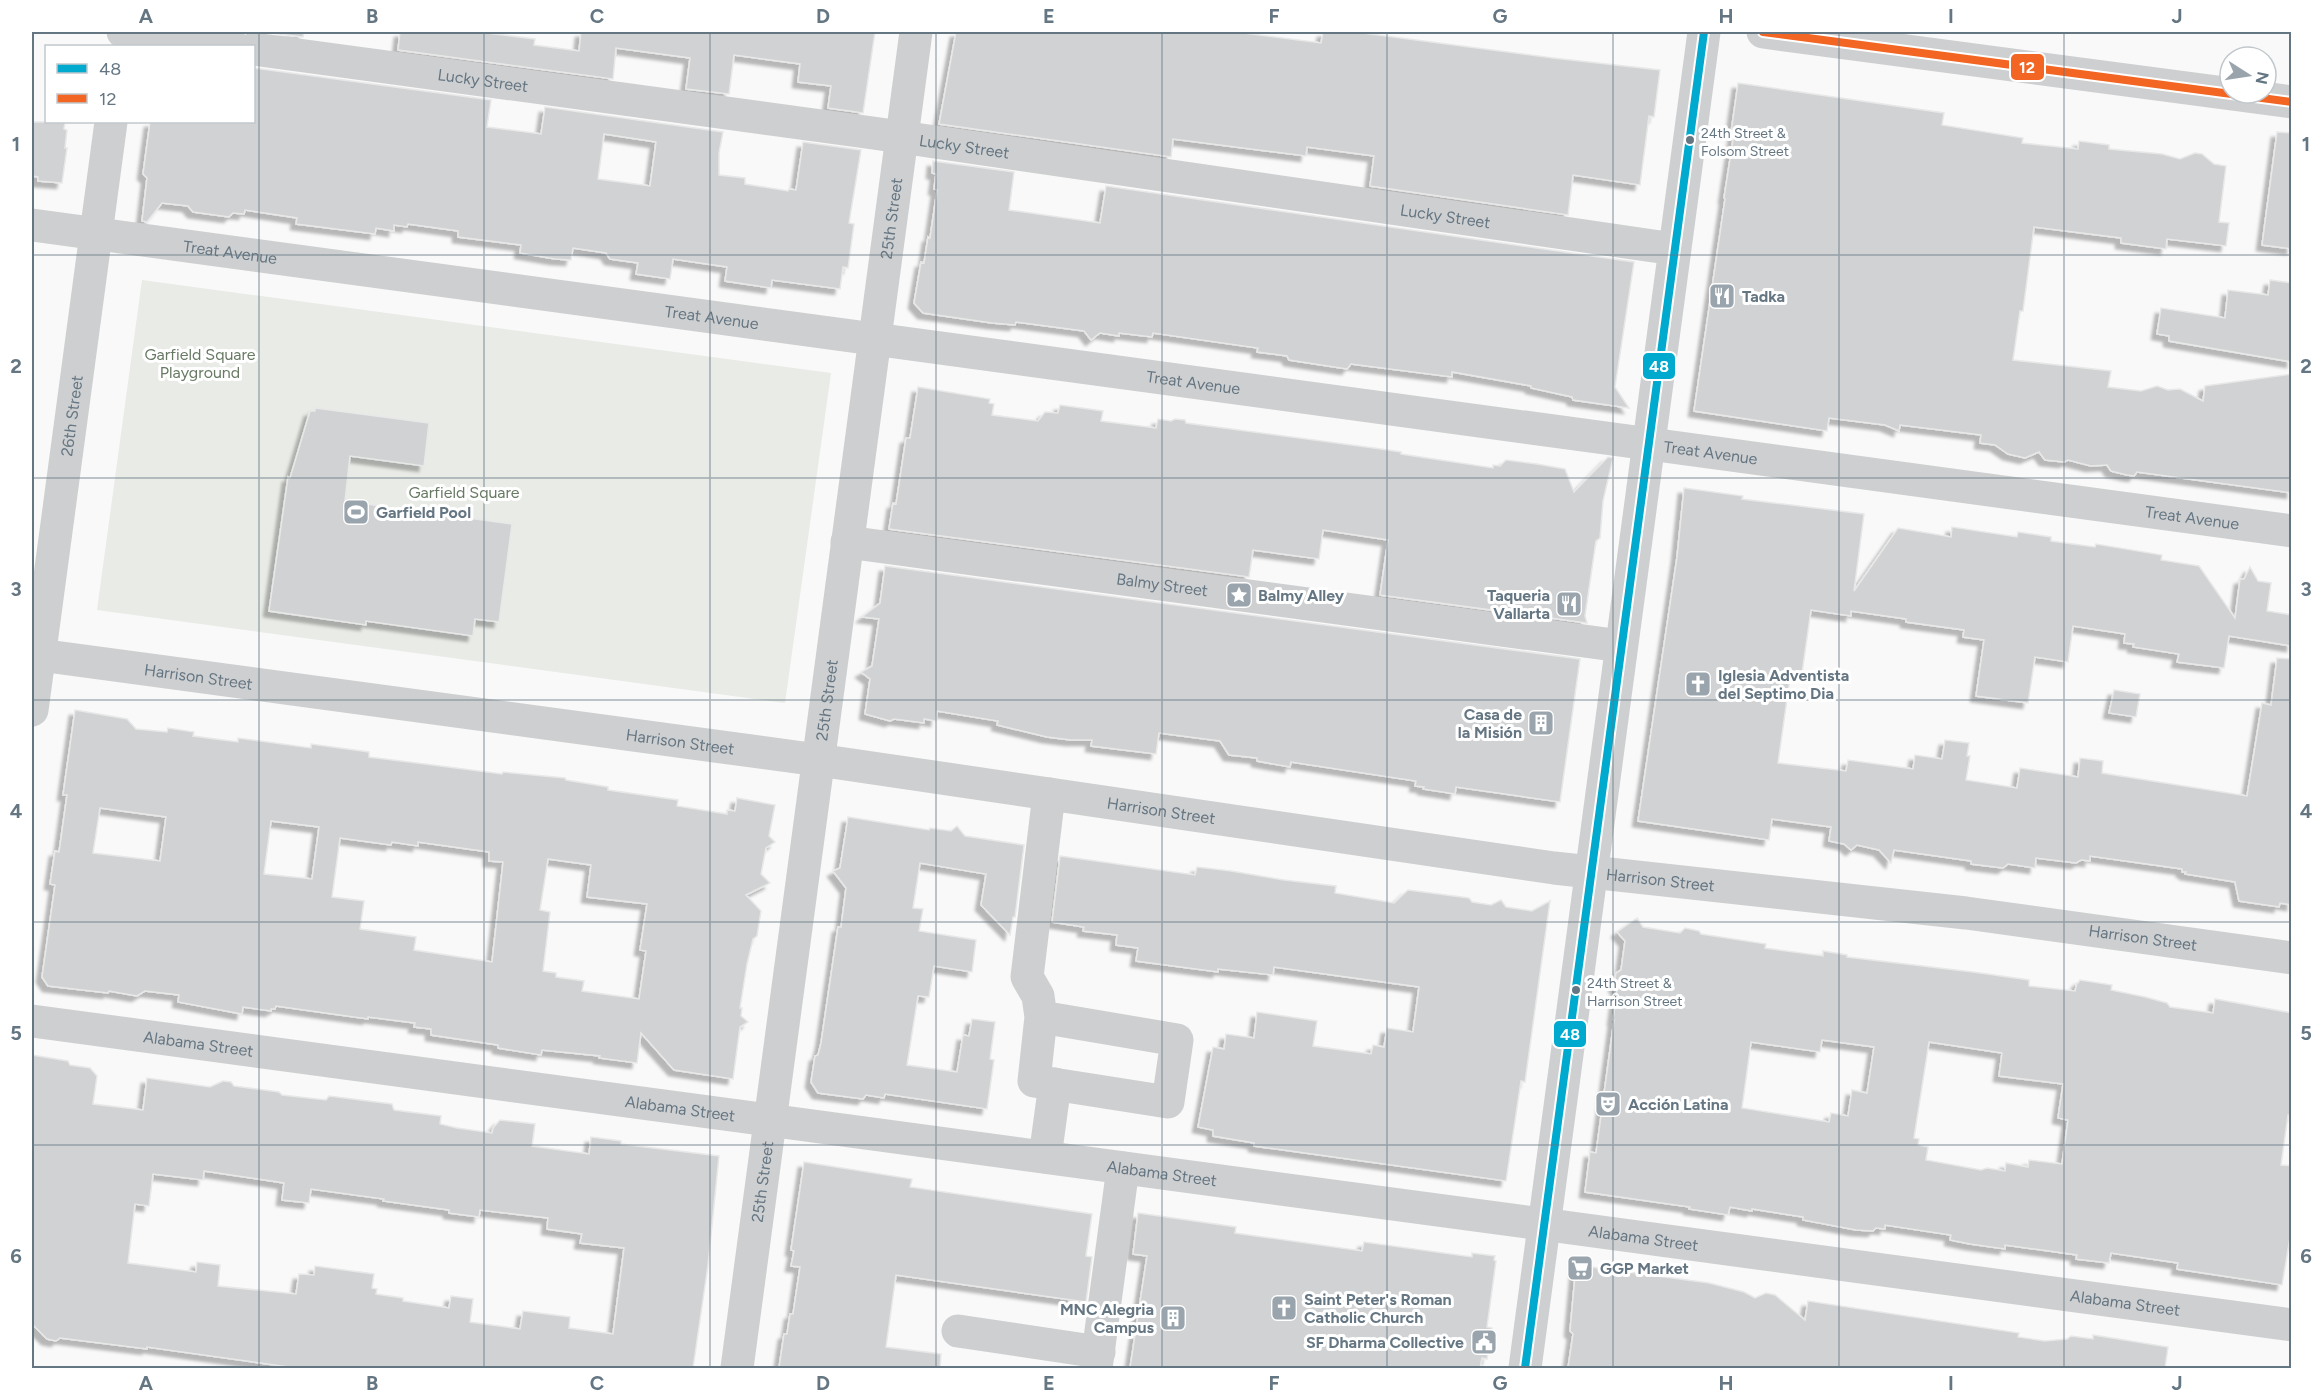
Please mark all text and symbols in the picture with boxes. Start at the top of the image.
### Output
text: A [139,4,154,28]
text: B [366,4,378,28]
text: C [590,4,604,28]
text: D [816,4,830,28]
text: E [1043,4,1055,28]
text: F [1268,4,1280,28]
text: G [1493,4,1508,28]
text: H [1719,4,1734,28]
text: I [1948,4,1954,28]
text: J [2171,4,2183,28]
legend [45,45,255,123]
north arrow [2218,45,2278,105]
line badge: 12 [2010,53,2045,81]
text: 48 [99,58,121,80]
text: 12 [2019,58,2035,77]
street label: Lucky Street [437,65,529,96]
text: N [2252,70,2273,86]
text: 12 [99,88,117,110]
place label: 24th Street & Folsom Street [1701,125,1789,160]
street label: Lucky Street [918,131,1011,163]
text: 1 [12,132,20,156]
text: 1 [2302,132,2310,156]
marker: 24th Street & Folsom Street [1684,134,1696,146]
street label: 25th Street [877,176,906,260]
street label: Lucky Street [1399,200,1492,232]
street label: Treat Avenue [182,237,279,268]
restaurant icon: Tadka [1707,281,1737,311]
place label: Tadka [1742,287,1785,306]
street label: Treat Avenue [664,302,760,333]
park label: Garfield Square Playground [144,345,256,382]
line badge: 48 [1642,352,1676,380]
text: 2 [10,354,22,378]
text: 2 [2300,354,2312,378]
text: 48 [1649,357,1669,376]
street label: Treat Avenue [1145,367,1242,399]
street label: 26th Street [57,374,87,458]
street label: Treat Avenue [1662,437,1759,469]
park label: Garfield Square [408,483,520,502]
sports icon: Garfield Pool [341,497,371,527]
street label: Treat Avenue [2144,502,2241,534]
place label: Garfield Pool [376,503,471,522]
street label: Balmy Street [1115,569,1209,600]
text: 3 [10,577,22,601]
text: 3 [2300,577,2312,601]
place icon: Balmy Alley [1224,580,1254,610]
place label: Balmy Alley [1258,586,1345,605]
place label: Taqueria Vallarta [1487,586,1550,623]
restaurant icon: Taqueria Vallarta [1554,589,1584,619]
street label: 25th Street [812,658,842,742]
street label: Harrison Street [143,660,254,694]
place label: Iglesia Adventista del Septimo Dia [1718,666,1849,703]
church icon: Iglesia Adventista del Septimo Dia [1683,669,1713,699]
place label: Casa de la Misión [1458,705,1522,742]
building icon: Casa de la Misión [1526,708,1556,738]
street label: Harrison Street [625,725,735,759]
street label: Harrison Street [1106,794,1217,828]
text: 4 [10,799,23,823]
text: 4 [2300,799,2313,823]
street label: Harrison Street [1605,865,1716,895]
street label: Harrison Street [2087,921,2198,955]
place label: 24th Street & Harrison Street [1587,975,1682,1010]
marker: 24th Street & Harrison Street [1570,984,1582,996]
line badge: 48 [1553,1020,1587,1048]
text: 5 [10,1021,22,1045]
text: 5 [2300,1021,2312,1045]
text: 48 [1560,1025,1580,1044]
street label: Alabama Street [142,1027,255,1061]
theatre icon: Acción Latina [1593,1089,1623,1119]
street label: Alabama Street [624,1092,736,1125]
place label: Acción Latina [1628,1095,1728,1114]
street label: 25th Street [748,1140,777,1224]
street label: Alabama Street [1106,1157,1218,1190]
street label: Alabama Street [1587,1221,1700,1255]
text: 6 [10,1244,22,1268]
text: 6 [2300,1244,2312,1268]
supermarket icon: GGP Market [1565,1253,1595,1283]
place label: GGP Market [1600,1259,1689,1278]
street label: Alabama Street [2069,1286,2181,1320]
place label: Saint Peter's Roman Catholic Church [1304,1290,1452,1327]
church icon: Saint Peter's Roman Catholic Church [1269,1293,1299,1323]
place label: MNC Alegria Campus [1060,1300,1155,1337]
building icon: MNC Alegria Campus [1158,1303,1188,1333]
public building icon: SF Dharma Collective [1469,1327,1499,1357]
place label: SF Dharma Collective [1306,1333,1464,1352]
text: A [139,1371,154,1395]
text: B [366,1371,378,1395]
text: C [590,1371,604,1395]
text: D [816,1371,830,1395]
text: E [1043,1371,1055,1395]
text: F [1268,1371,1280,1395]
text: G [1493,1371,1508,1395]
text: H [1719,1371,1734,1395]
text: I [1948,1371,1954,1395]
text: J [2171,1371,2183,1395]

